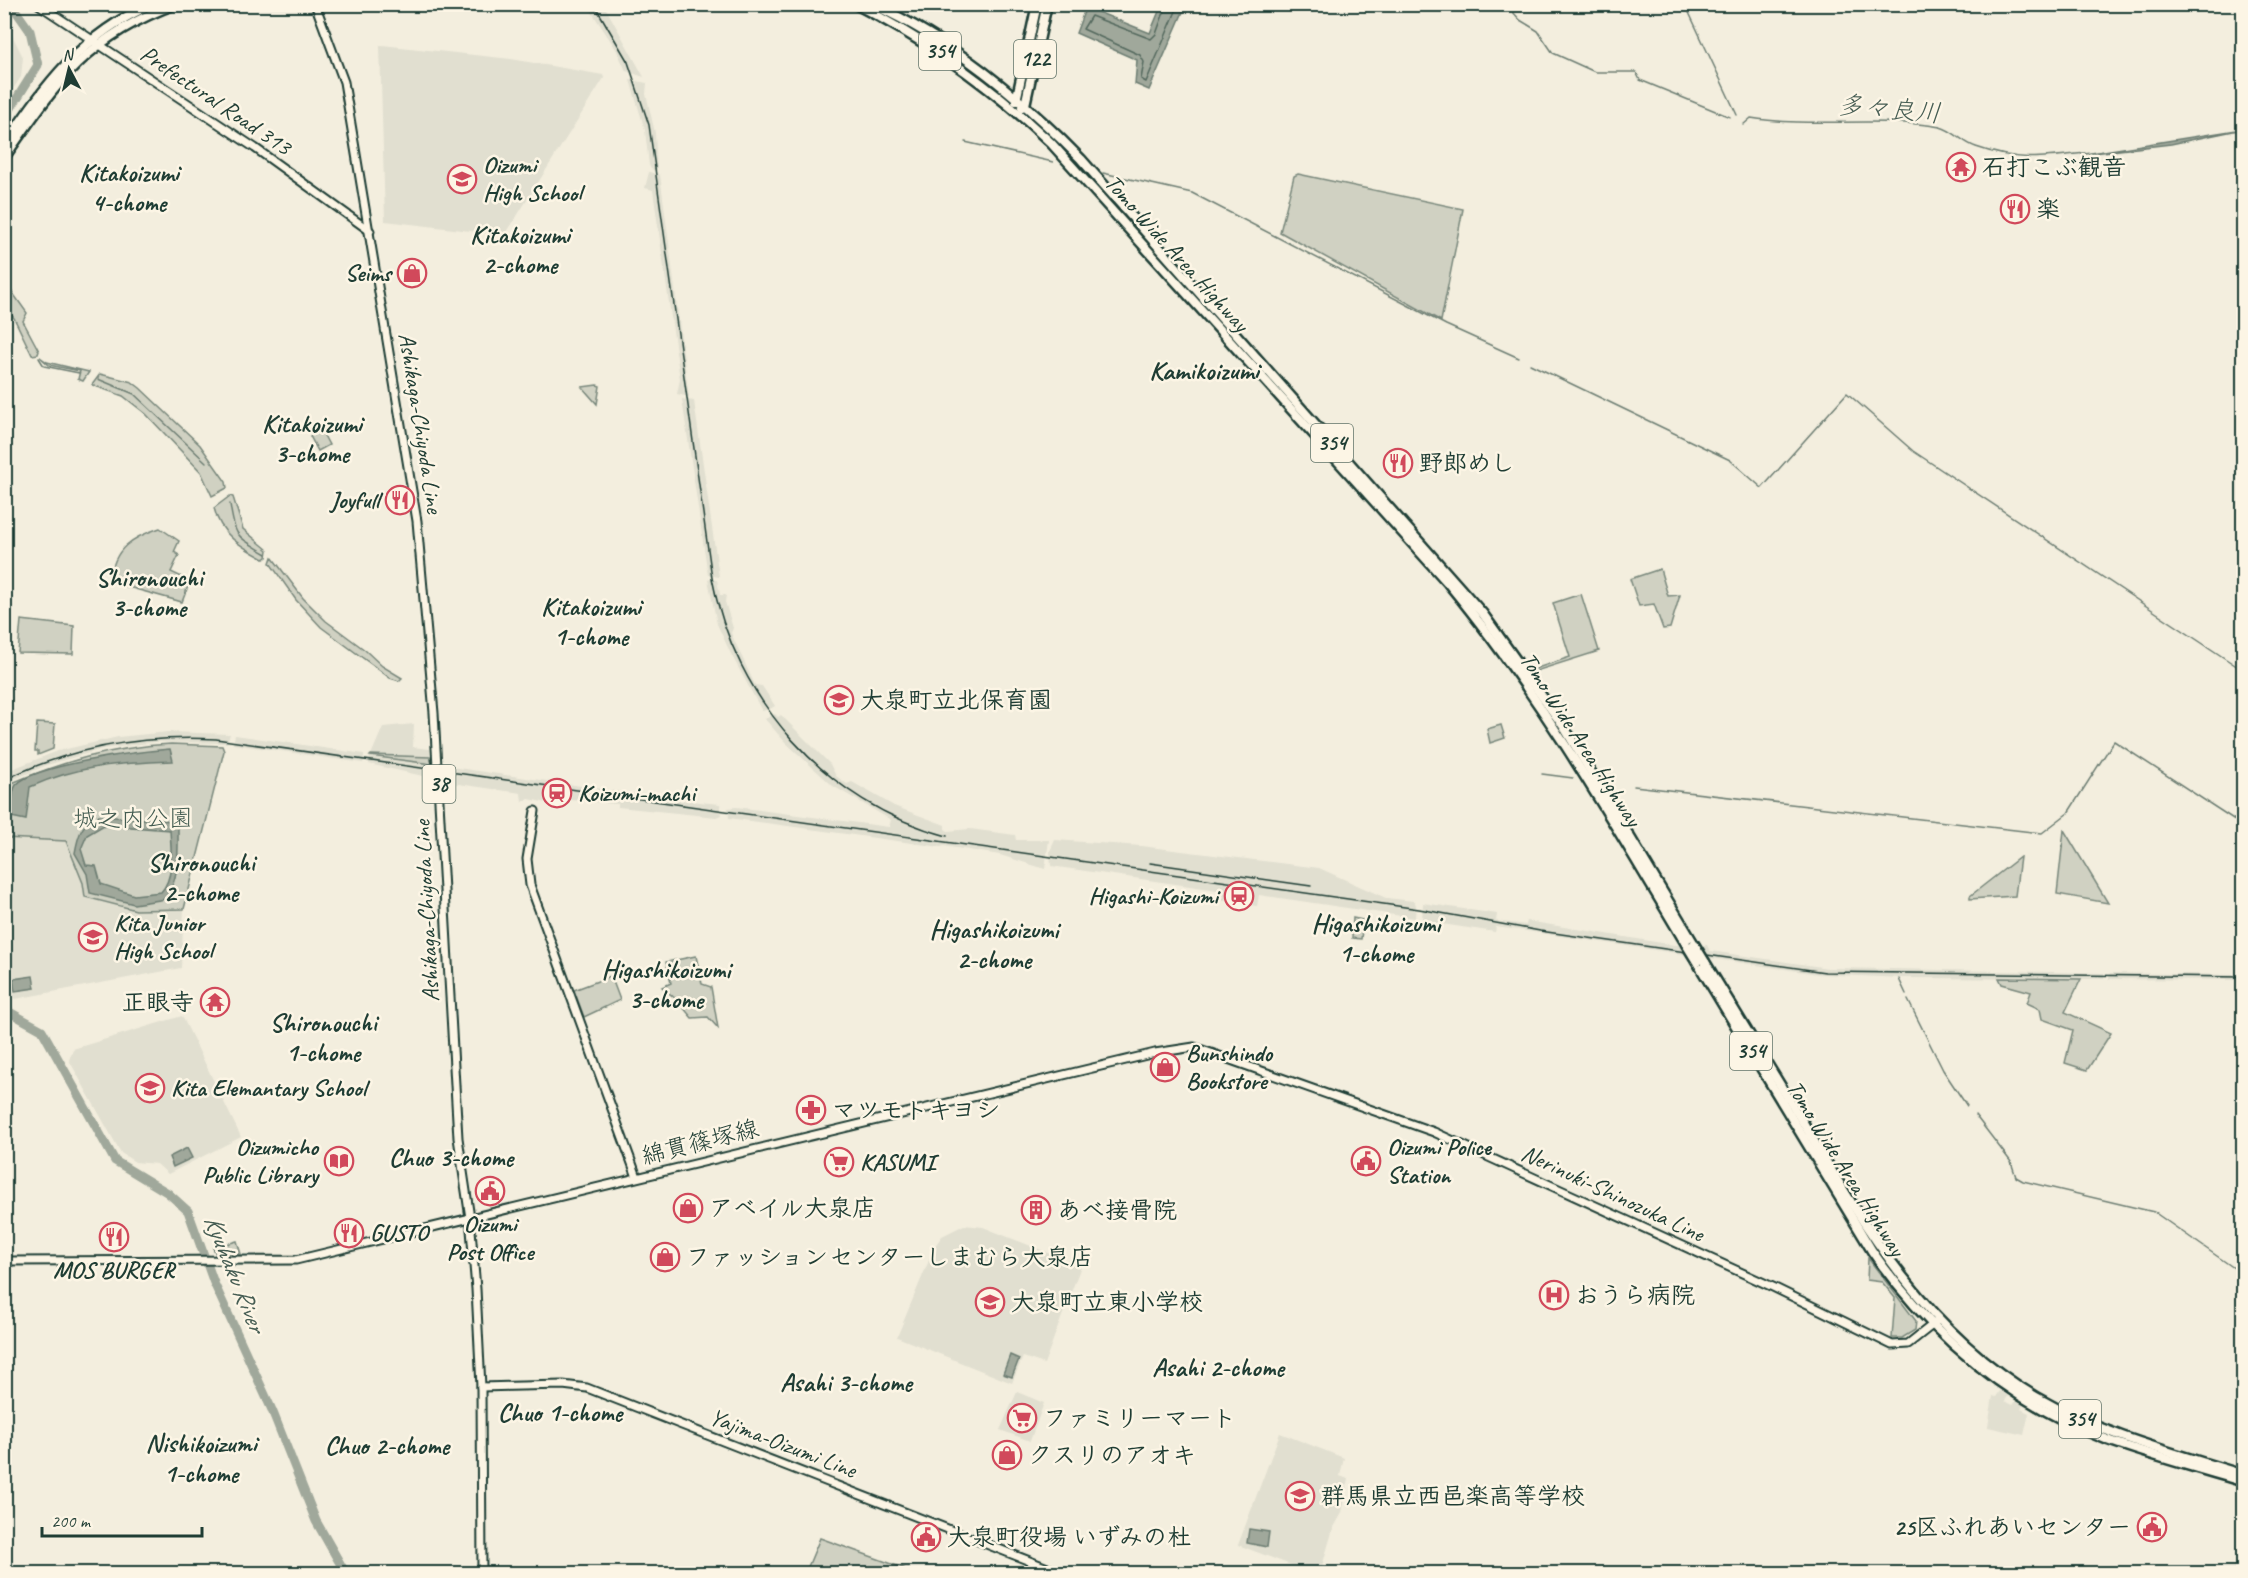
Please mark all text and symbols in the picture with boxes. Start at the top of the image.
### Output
road number: 354 [919,32,961,70]
street label: Prefectural Road 313 [135,38,299,163]
north arrow [39,39,99,99]
road number: 122 [1014,40,1056,78]
text: N [61,44,76,66]
water label: 多々良川 [1836,88,1942,130]
place label: Oizumi High School [483,150,586,208]
temple icon: 石打こぶ観音 [1945,151,1977,183]
place label: 石打こぶ観音 [1982,152,2126,182]
district label: Kitakoizumi 4-chome [79,156,183,219]
school or university icon: Oizumi High School [446,163,478,195]
street label: Tomo Wide Area Highway [1098,168,1257,339]
restaurant icon: 楽 [1999,193,2031,225]
place label: 楽 [2036,194,2060,224]
district label: Kitakoizumi 2-chome [470,218,574,281]
shop icon: Seims [396,257,428,289]
place label: Seims [345,258,394,288]
street label: Ashikaga-Chiyoda Line [392,331,450,517]
district label: Kamikoizumi [1149,353,1263,387]
district label: Kitakoizumi 3-chome [262,407,366,470]
road number: 354 [1311,424,1353,462]
restaurant icon: 野郎めし [1382,447,1414,479]
place label: 野郎めし [1419,448,1515,478]
restaurant icon: Joyfull [384,484,416,516]
place label: Joyfull [328,485,384,515]
district label: Shironouchi 3-chome [95,561,205,624]
district label: Kitakoizumi 1-chome [541,590,645,653]
street label: Tomo Wide Area Highway [1513,646,1650,833]
school or university icon: 大泉町立北保育園 [823,684,855,716]
place label: 大泉町立北保育園 [860,685,1052,715]
road number: 38 [422,765,456,803]
station icon: Koizumi-machi [541,777,573,809]
place label: Koizumi-machi [578,778,698,808]
park label: 城之内公園 [73,803,193,833]
street label: Ashikaga-Chiyoda Line [406,817,446,1003]
district label: Shironouchi 2-chome [147,846,257,909]
station icon: Higashi-Koizumi [1223,880,1255,912]
place label: Higashi-Koizumi [1088,881,1221,911]
district label: Higashikoizumi 1-chome [1312,907,1444,970]
place label: Kita Junior High School [114,908,217,966]
district label: Higashikoizumi 2-chome [930,913,1062,976]
school or university icon: Kita Junior High School [77,921,109,953]
district label: Higashikoizumi 3-chome [602,953,734,1016]
temple icon: 正眼寺 [199,986,231,1018]
place label: 正眼寺 [122,987,194,1017]
district label: Shironouchi 1-chome [269,1006,379,1069]
road number: 354 [1730,1032,1772,1070]
place label: Bunshindo Bookstore [1186,1038,1274,1096]
shop icon: Bunshindo Bookstore [1149,1051,1181,1083]
school or university icon: Kita Elemantary School [134,1072,166,1104]
place label: Kita Elemantary School [171,1073,371,1103]
street label: Tomo Wide Area Highway [1780,1074,1913,1263]
pharmacy icon: マツモトキヨシ [795,1094,827,1126]
place label: マツモトキヨシ [832,1095,1000,1125]
street label: 綿貫篠塚線 [638,1113,762,1171]
place label: Oizumicho Public Library [202,1132,321,1190]
place label: Oizumi Police Station [1387,1132,1493,1190]
street label: Nerinuki-Shinozuka Line [1517,1138,1711,1249]
district label: Chuo 3-chome [389,1141,516,1174]
library icon: Oizumicho Public Library [323,1145,355,1177]
public building icon: Oizumi Police Station [1350,1145,1382,1177]
supermarket icon: KASUMI [823,1146,855,1178]
place label: KASUMI [860,1147,940,1177]
public building icon: Oizumi Post Office [474,1175,506,1207]
shop icon: アベイル大泉店 [672,1192,704,1224]
place label: アベイル大泉店 [709,1193,876,1223]
building icon: あべ接骨院 [1020,1194,1052,1226]
place label: あべ接骨院 [1057,1195,1177,1225]
place label: Oizumi Post Office [447,1209,535,1267]
water label: Kyuhaku River [197,1210,275,1340]
restaurant icon: GUSTO [333,1217,365,1249]
place label: GUSTO [370,1218,431,1248]
restaurant icon: MOS BURGER [98,1221,130,1253]
shop icon: ファッションセンターしまむら大泉店 [649,1241,681,1273]
place label: ファッションセンターしまむら大泉店 [686,1242,1094,1272]
place label: MOS BURGER [53,1255,177,1285]
hospital icon: おうら病院 [1538,1279,1570,1311]
place label: おうら病院 [1575,1280,1695,1310]
school or university icon: 大泉町立東小学校 [974,1286,1006,1318]
place label: 大泉町立東小学校 [1011,1287,1203,1317]
district label: Asahi 2-chome [1152,1351,1286,1384]
district label: Asahi 3-chome [780,1366,914,1399]
district label: Chuo 1-chome [498,1396,625,1429]
road number: 354 [2059,1400,2101,1438]
street label: Yajima-Oizumi Line [706,1401,863,1485]
supermarket icon: ファミリーマート [1006,1402,1038,1434]
place label: ファミリーマート [1043,1403,1236,1433]
district label: Nishikoizumi 1-chome [146,1427,260,1490]
district label: Chuo 2-chome [325,1429,452,1462]
shop icon: クスリのアオキ [991,1439,1023,1471]
place label: クスリのアオキ [1028,1440,1196,1470]
school or university icon: 群馬県立西邑楽高等学校 [1284,1480,1316,1512]
place label: 群馬県立西邑楽高等学校 [1321,1481,1585,1511]
scale bar [42,1500,202,1538]
text: 200 m [51,1510,92,1532]
public building icon: 25区ふれあいセンター [2136,1511,2168,1543]
place label: 25区ふれあいセンター [1894,1512,2131,1542]
public building icon: 大泉町役場 いずみの杜 [910,1521,942,1553]
place label: 大泉町役場 いずみの杜 [947,1522,1191,1552]

